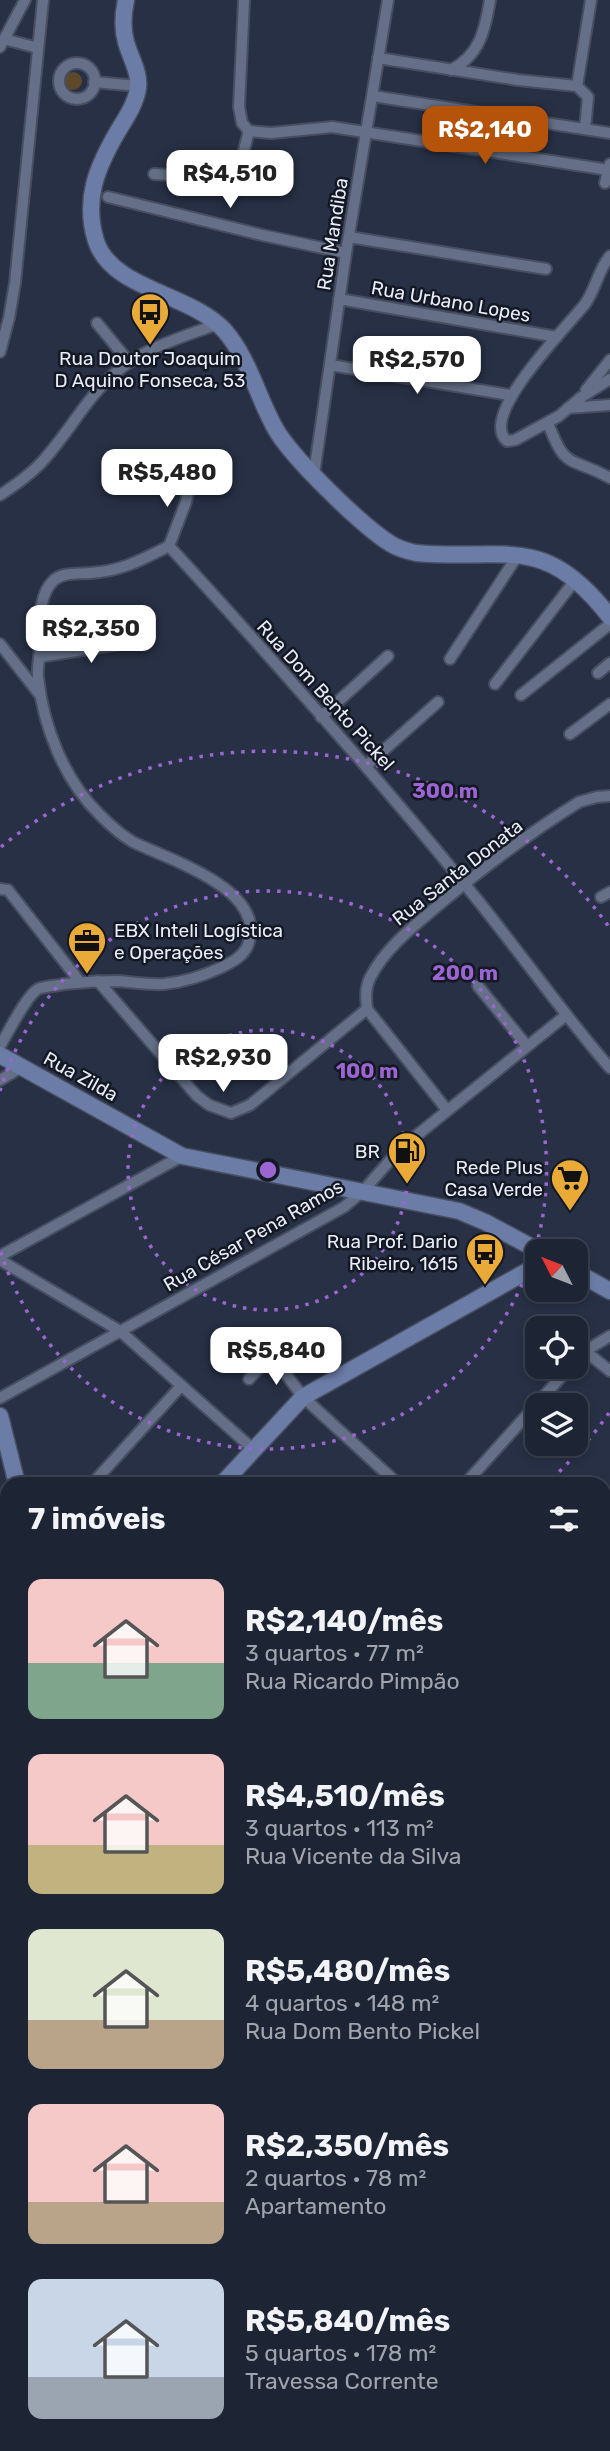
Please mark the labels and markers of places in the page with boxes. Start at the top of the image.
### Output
pin: R$2,140 [420,106,550,166]
pin: R$4,510 [165,150,295,210]
bus stop icon: Rua Doutor Joaquim D Aquino Fonseca, 53 [129,291,171,346]
pin: R$2,570 [352,336,482,396]
place label: Rua Doutor Joaquim D Aquino Fonseca, 53 [55,347,246,392]
pin: R$5,480 [102,449,232,509]
pin: R$2,350 [26,606,156,665]
place label: EBX Inteli Logística e Operações [114,919,283,964]
office icon: EBX Inteli Logística e Operações [66,920,108,975]
pin: R$2,930 [158,1034,288,1094]
fuel station icon: BR [386,1130,428,1185]
place label: BR [355,1140,380,1163]
place label: Rede Plus Casa Verde [444,1156,543,1201]
supermarket icon: Rede Plus Casa Verde [549,1157,591,1212]
centre of rings [256,1158,280,1182]
place label: Rua Prof. Dario Ribeiro, 1615 [327,1230,458,1275]
bus stop icon: Rua Prof. Dario Ribeiro, 1615 [464,1231,506,1286]
pin: R$5,840 [211,1328,341,1387]

